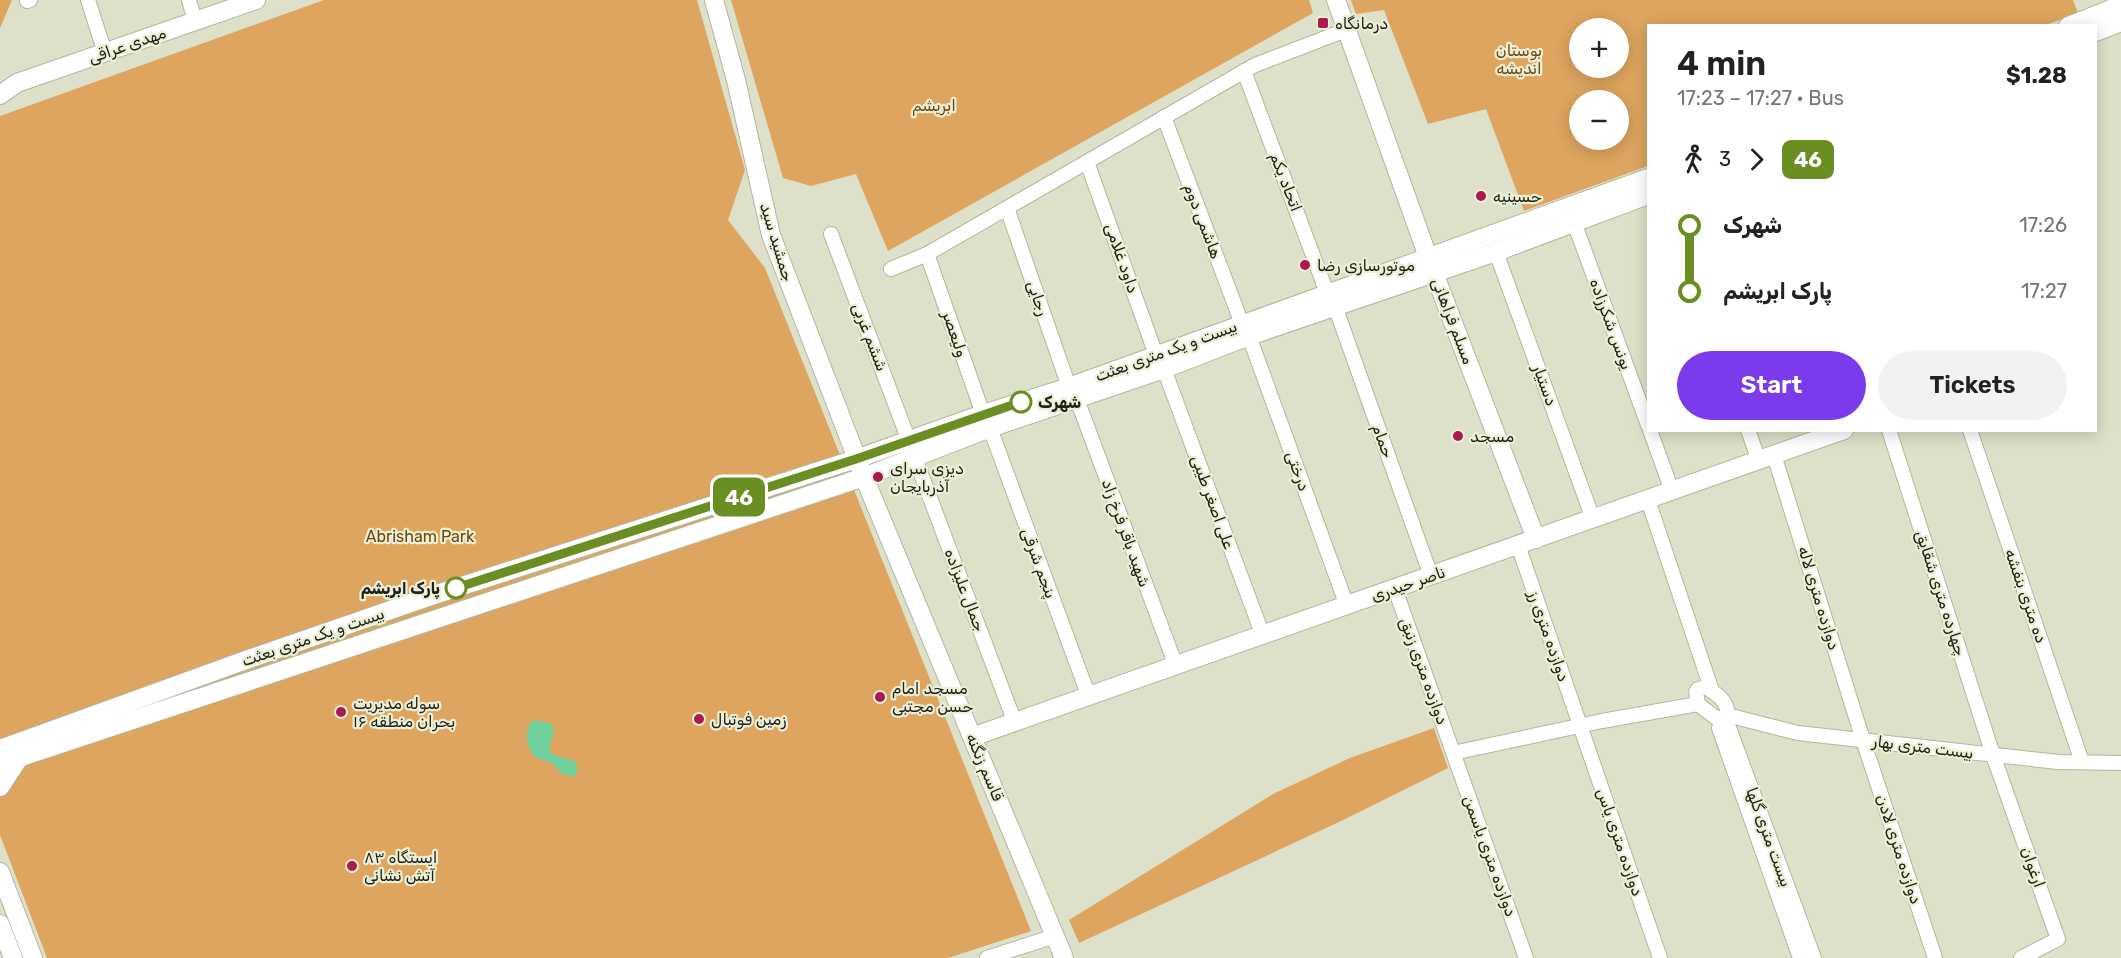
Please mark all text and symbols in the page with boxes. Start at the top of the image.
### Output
place label: درمانگاه [1335,14,1388,34]
marker: درمانگاه [1316,16,1330,30]
map controls [1569,18,1629,150]
button: + [1569,18,1629,78]
street label: مهدی عراقی [86,23,169,68]
park label: بوستان اندیشه [1496,41,1542,78]
text: 4 min [1677,44,1766,83]
text: $1.28 [2006,62,2067,89]
text: 17:23 – 17:27 · Bus [1677,86,1844,110]
button: − [1569,90,1629,150]
park label: ابریشم [912,96,956,116]
icon: walk [1677,143,1710,176]
icon: forward [1740,143,1773,176]
text: 3 [1719,147,1731,171]
text: 46 [1794,147,1822,172]
street label: اتحاد یکم [1265,150,1306,214]
street label: هاشمی دوم [1179,181,1226,262]
place label: حسینیه [1493,187,1542,206]
marker: حسینیه [1474,189,1488,203]
street label: جمشید سید [756,200,798,284]
text: شهرک [1723,212,1782,239]
text: 17:26 [2019,213,2067,237]
street label: داود غلامی [1100,221,1143,296]
place label: موتورسازی رضا [1317,256,1415,276]
marker: موتورسازی رضا [1298,258,1312,272]
street label: مسلم فراهانی [1427,275,1478,367]
street label: یونس شکرزاده [1585,276,1636,373]
street label: رجایی [1022,278,1053,318]
text: پارک ابریشم [1723,278,1832,305]
text: 17:27 [2021,279,2067,303]
street label: ششم غربی [847,300,892,374]
street label: ولیعصر [937,307,972,360]
street label: بیست و یک متری بعثت [1092,316,1240,386]
button: Start [1677,351,1866,420]
button: Tickets [1878,351,2067,420]
street label: دستیار [1528,361,1561,409]
marker: شهرک [1010,391,1032,413]
place label: شهرک [1038,393,1081,412]
street label: حمام [1367,422,1398,461]
place label: مسجد [1470,427,1514,446]
marker: مسجد [1451,429,1465,443]
street label: درختی [1281,448,1314,494]
street label: علی اصغر طیبی [1186,452,1239,552]
place label: دیزی سرای آذربایجان [890,459,964,497]
marker: دیزی سرای آذربایجان [871,470,885,484]
street label: شهید باقر فرخ زاد [1096,476,1154,590]
line badge: 46 [712,478,766,516]
text: 46 [725,485,753,510]
street label: پنجم شرقی [1017,525,1061,601]
park label: Abrisham Park [366,527,475,546]
street label: چهارده متری شقایق [1911,528,1970,658]
street label: دوازده متری لاله [1793,544,1844,653]
street label: جمال علیزاده [940,546,990,635]
street label: ده متری بنفشه [2000,546,2051,646]
street label: ناصر حیدری [1368,562,1448,606]
marker: پارک ابریشم [445,577,467,599]
place label: پارک ابریشم [361,579,440,600]
street label: دوازده متری رز [1523,587,1573,684]
street label: بیست و یک متری بعثت [239,604,387,671]
street label: دوازده متری زنبق [1395,615,1452,728]
place label: مسجد امام حسن مجتبی [892,679,974,716]
marker: مسجد امام حسن مجتبی [873,690,887,704]
place label: سوله مدیریت بحران منطقه ۱۶ [353,694,455,732]
marker: سوله مدیریت بحران منطقه ۱۶ [334,705,348,719]
place label: زمین فوتبال [711,710,786,730]
marker: زمین فوتبال [692,712,706,726]
street label: قاسم زنگنه [961,730,1008,804]
street label: بیست متری بهار [1870,731,1975,764]
street label: دوازده متری یاس [1592,785,1647,899]
street label: بیست متری گلها [1741,785,1796,890]
street label: دوازده متری لادن [1871,792,1926,907]
street label: دوازده متری یاسمن [1458,793,1521,919]
street label: ارغوان [2016,844,2049,890]
place label: ایستگاه ۸۳ آتش نشانی [364,848,437,885]
marker: ایستگاه ۸۳ آتش نشانی [345,859,359,873]

